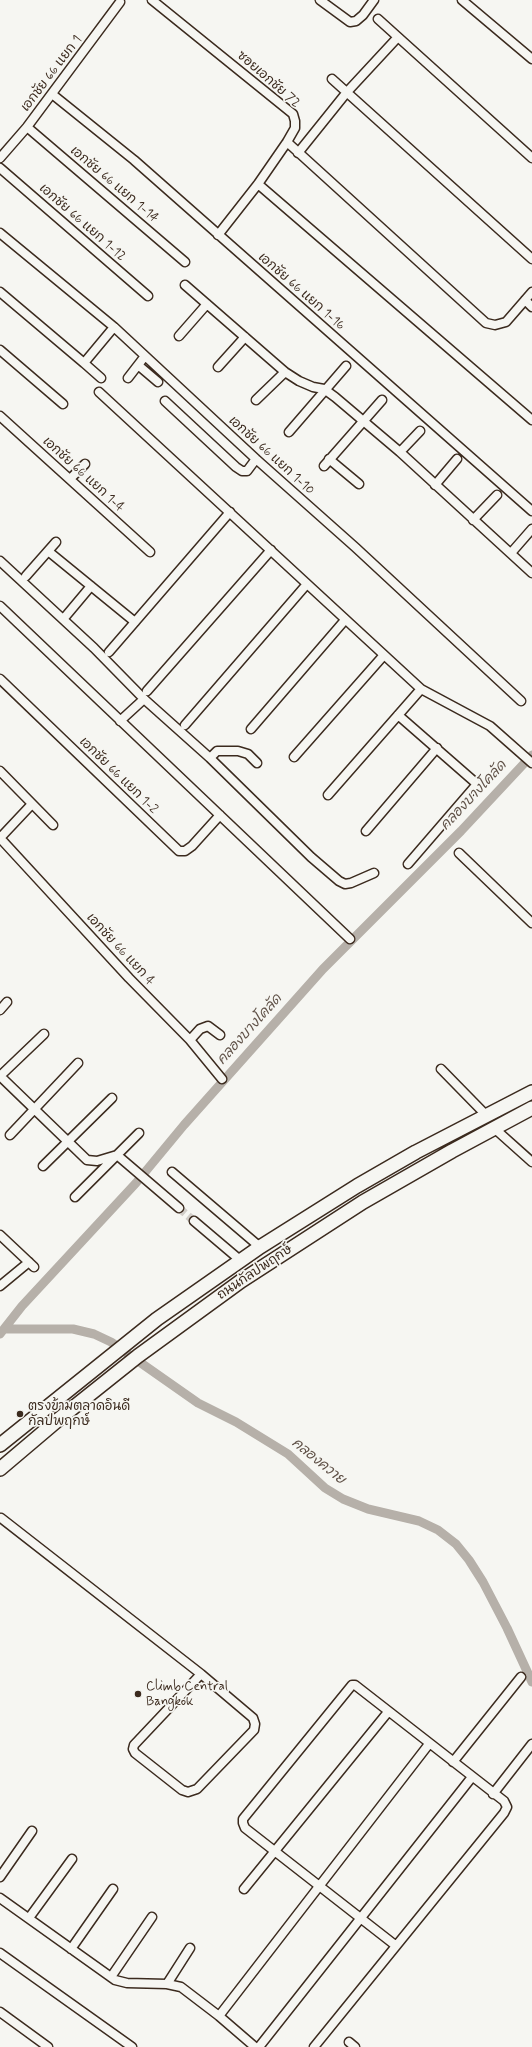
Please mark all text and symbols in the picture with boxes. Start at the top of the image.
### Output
street label: เอกชัย 66 แยก 1 [18,33,86,115]
street label: ซอยเอกชัย 72 [233,48,303,112]
street label: เอกชัย 66 แยก 1-14 [67,143,161,227]
street label: เอกชัย 66 แยก 1-12 [35,181,129,265]
street label: เอกชัย 66 แยก 1-16 [254,250,348,334]
street label: เอกชัย 66 แยก 1-10 [225,413,317,499]
street label: เอกชัย 66 แยก 1-4 [39,434,127,516]
street label: เอกชัย 66 แยก 1-2 [75,734,161,818]
water label: คลองบางโคลัด [437,758,511,834]
street label: เอกชัย 66 แยก 4 [83,911,157,989]
water label: คลองบางโคลัด [214,991,286,1069]
street label: ถนนกัลปพฤกษ์ [215,1242,295,1304]
place label: ตรงข้ามตลาดอินดี กัลปพฤกษ์ [28,1399,130,1430]
marker: ตรงข้ามตลาดอินดี กัลปพฤกษ์ [15,1409,25,1419]
water label: คลองควาย [288,1435,348,1489]
place label: Climb Central Bangkok [146,1679,228,1710]
marker: Climb Central Bangkok [133,1689,143,1699]

